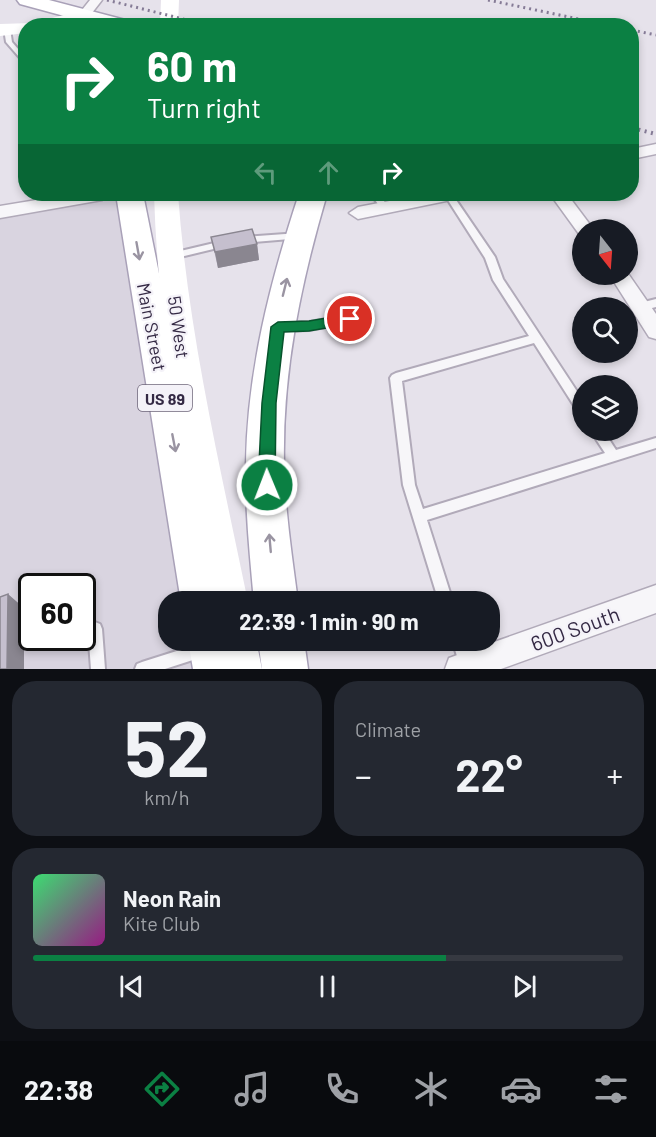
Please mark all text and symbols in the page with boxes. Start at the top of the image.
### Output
text: 60 m [147,40,237,90]
icon: right [48,42,126,120]
text: Turn right [147,91,261,123]
icon: left [249,156,282,189]
icon: ahead [312,156,345,189]
icon: right [375,156,408,189]
north arrow [572,219,638,285]
map controls [572,219,638,441]
one-way arrow [133,241,144,261]
one-way arrow [280,278,292,297]
street label: Main Street [133,281,171,373]
pin [324,293,375,344]
street label: 50 West [164,294,194,360]
button: search [572,297,638,363]
icon: arrive [333,302,366,335]
button: layers [572,375,638,441]
road number: US 89 [138,385,192,411]
one-way arrow [169,433,180,452]
position arrow [235,453,299,517]
one-way arrow [264,534,275,554]
speed limit sign: 60 [18,573,96,651]
street label: 600 South [527,600,623,656]
text: 22:39 · 1 min · 90 m [239,608,419,634]
text: 52 [124,699,210,793]
text: Climate [355,717,421,741]
text: 22° [455,747,523,801]
text: − [355,755,372,795]
text: + [606,755,623,795]
text: km/h [144,785,190,809]
text: Neon Rain [123,885,221,911]
text: Kite Club [123,911,200,935]
icon: previous [115,970,148,1003]
icon: pause [311,970,344,1003]
icon: next [508,970,541,1003]
icon: directions [141,1068,183,1110]
icon: music [231,1068,273,1110]
icon: phone [321,1068,363,1110]
icon: climate [410,1068,452,1110]
icon: car [500,1068,542,1110]
icon: filters [590,1068,632,1110]
text: 22:38 [24,1073,93,1105]

